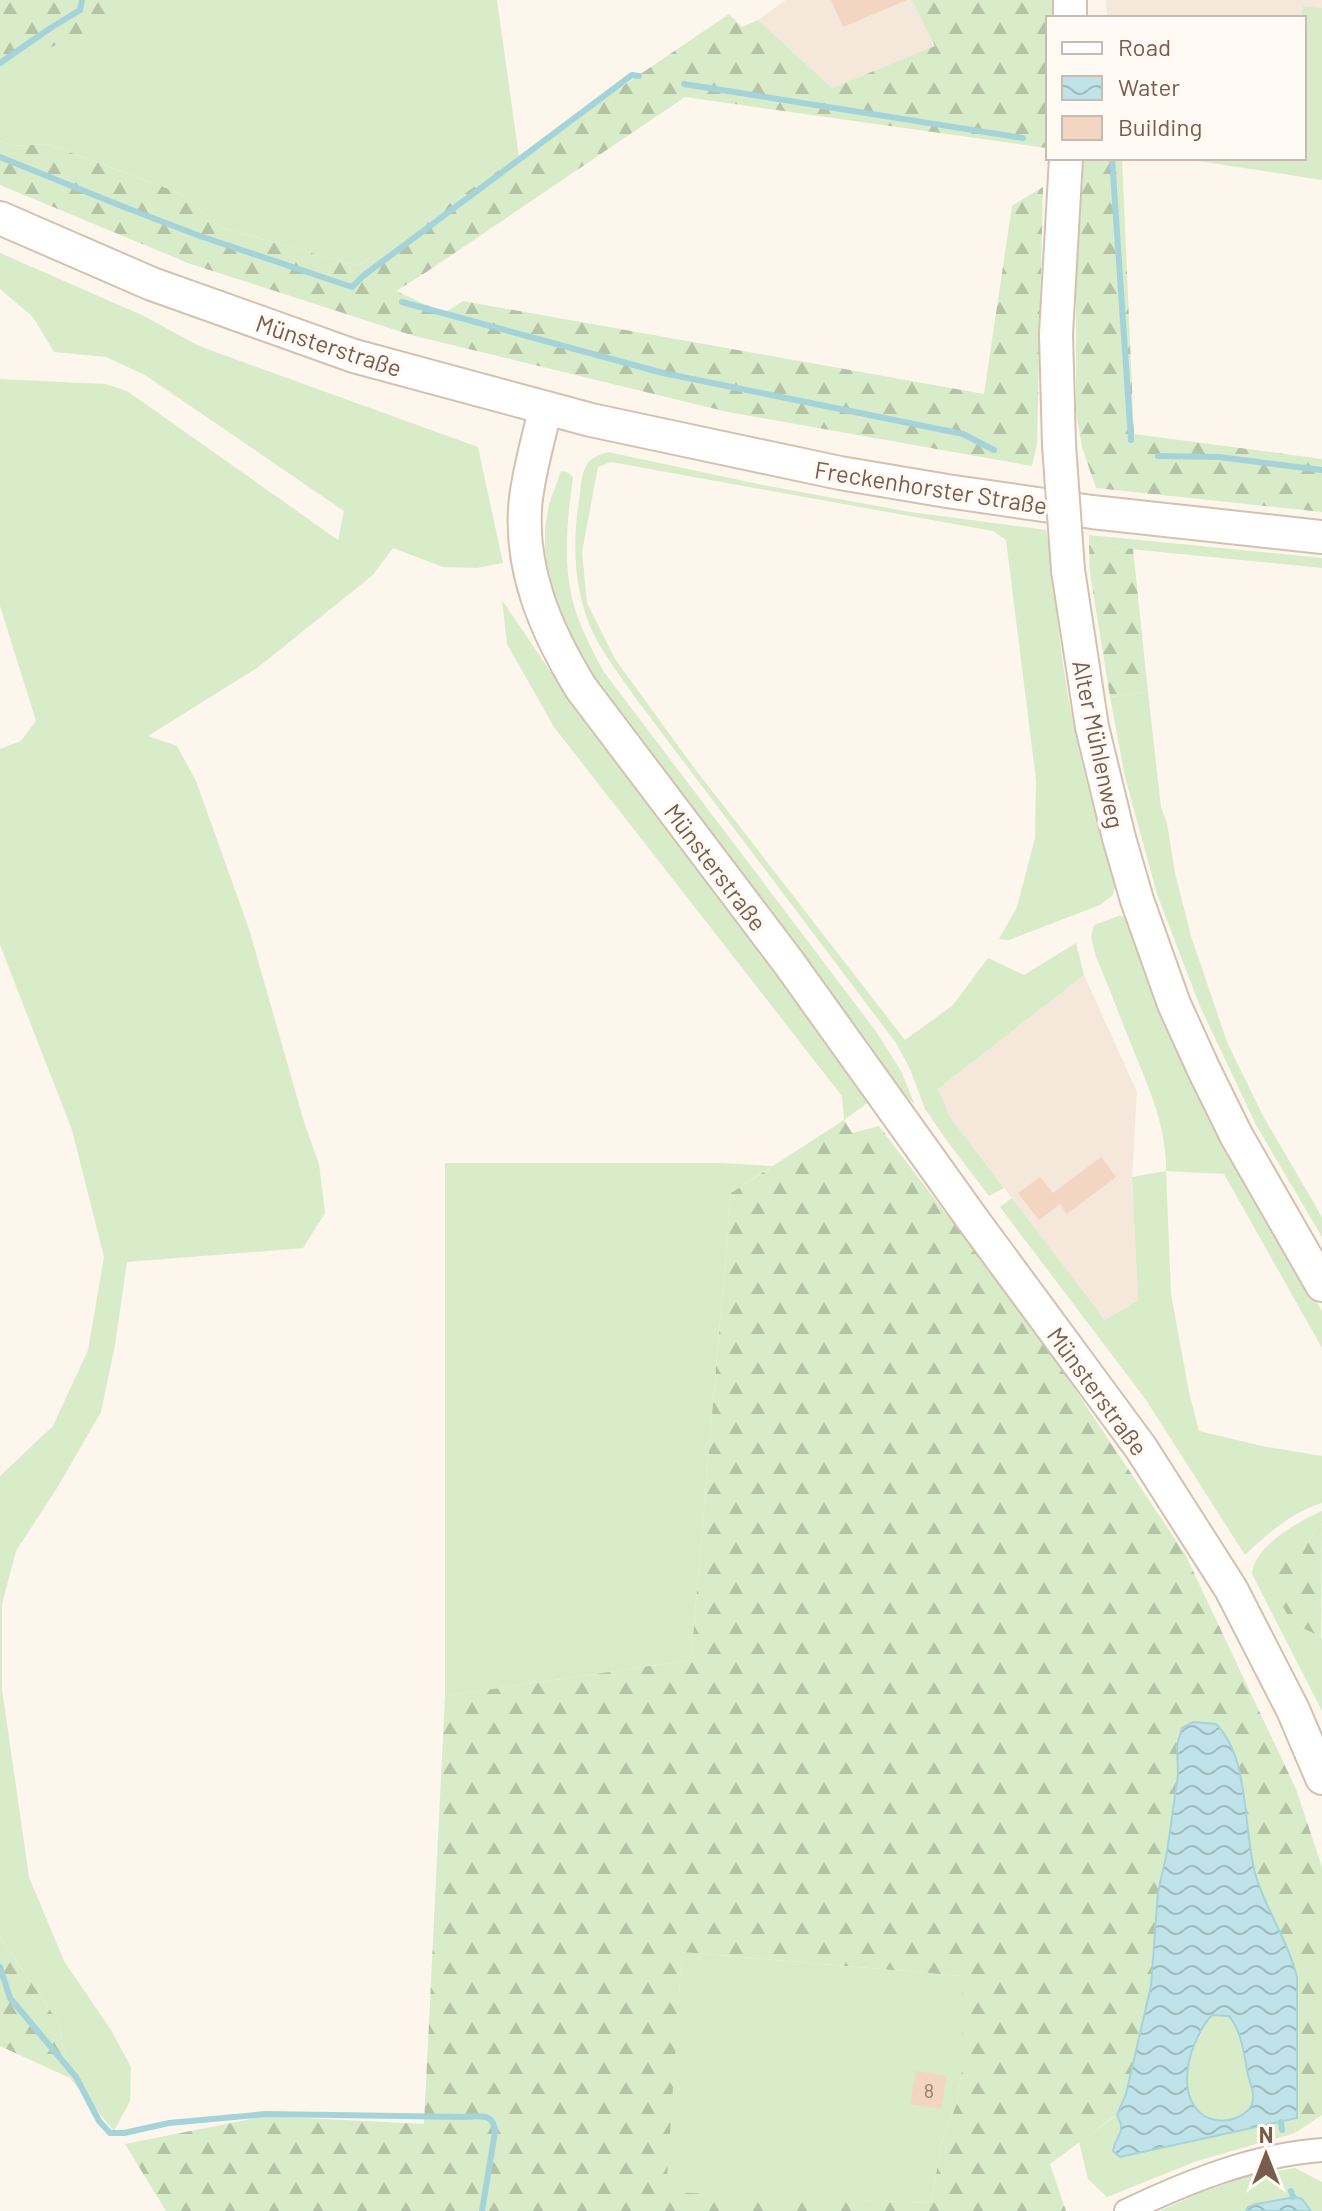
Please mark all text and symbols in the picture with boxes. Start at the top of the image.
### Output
legend [1046,16,1306,160]
text: Road [1118,32,1171,61]
text: Water [1118,72,1180,101]
text: Building [1118,112,1202,141]
street label: Münsterstraße [252,308,406,382]
street label: Freckenhorster Straße [813,454,1049,520]
street label: Alter Mühlenweg [1067,657,1131,831]
street label: Münsterstraße [659,798,773,936]
street label: Münsterstraße [1042,1321,1154,1461]
house number: 8 [924,2078,934,2102]
north arrow [1226,2115,1306,2195]
text: N [1259,2121,1273,2147]

